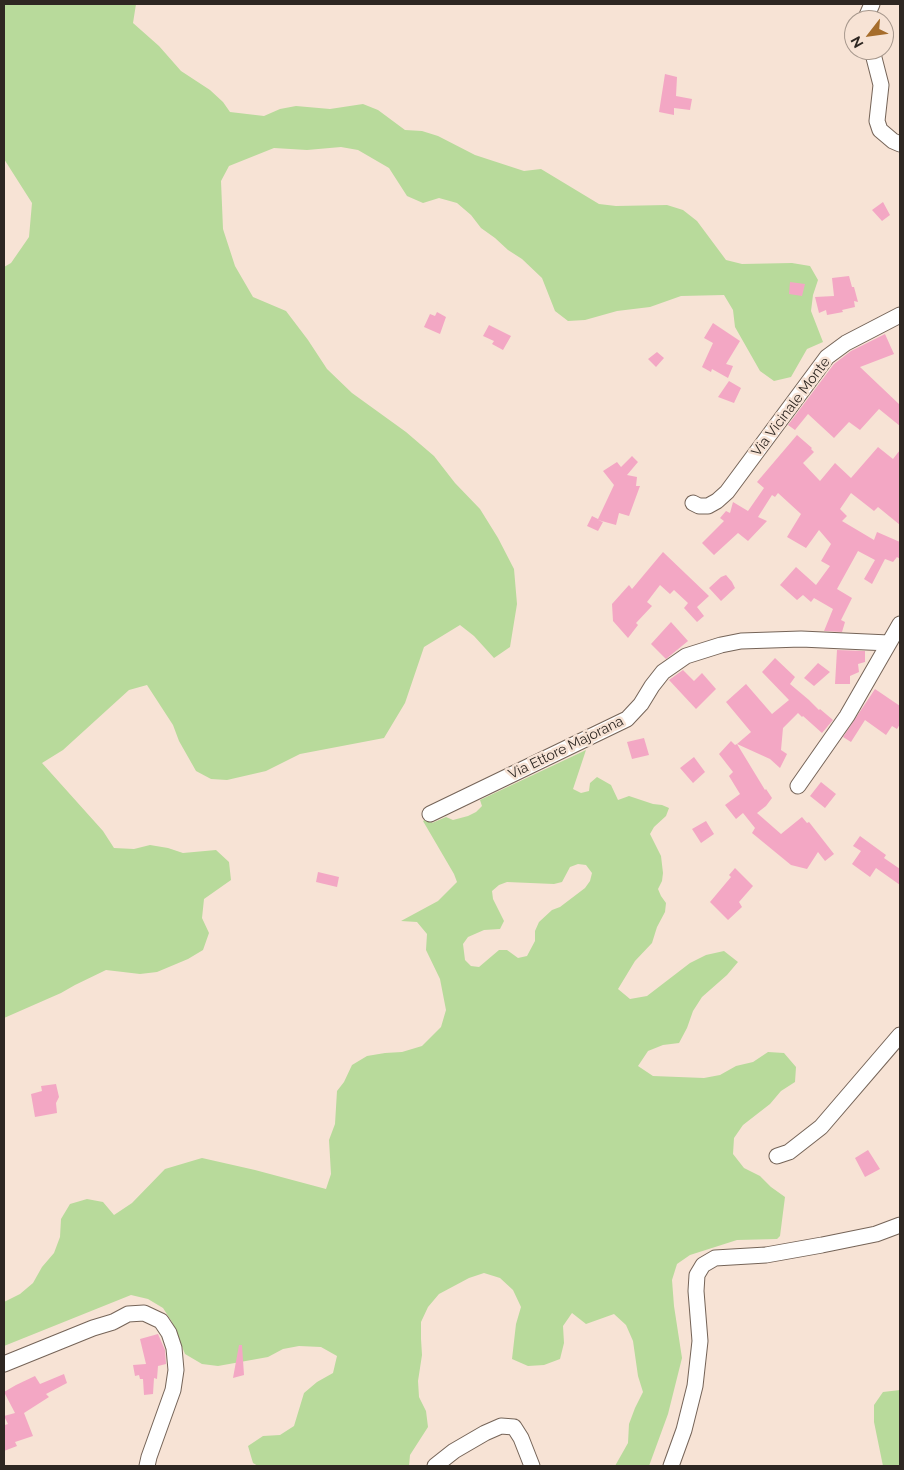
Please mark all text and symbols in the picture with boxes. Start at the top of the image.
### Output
north arrow [844,10,894,60]
text: N [847,33,866,51]
street label: Via Vicinale Monte [748,354,834,460]
street label: Via Ettore Majorana [506,713,626,783]

